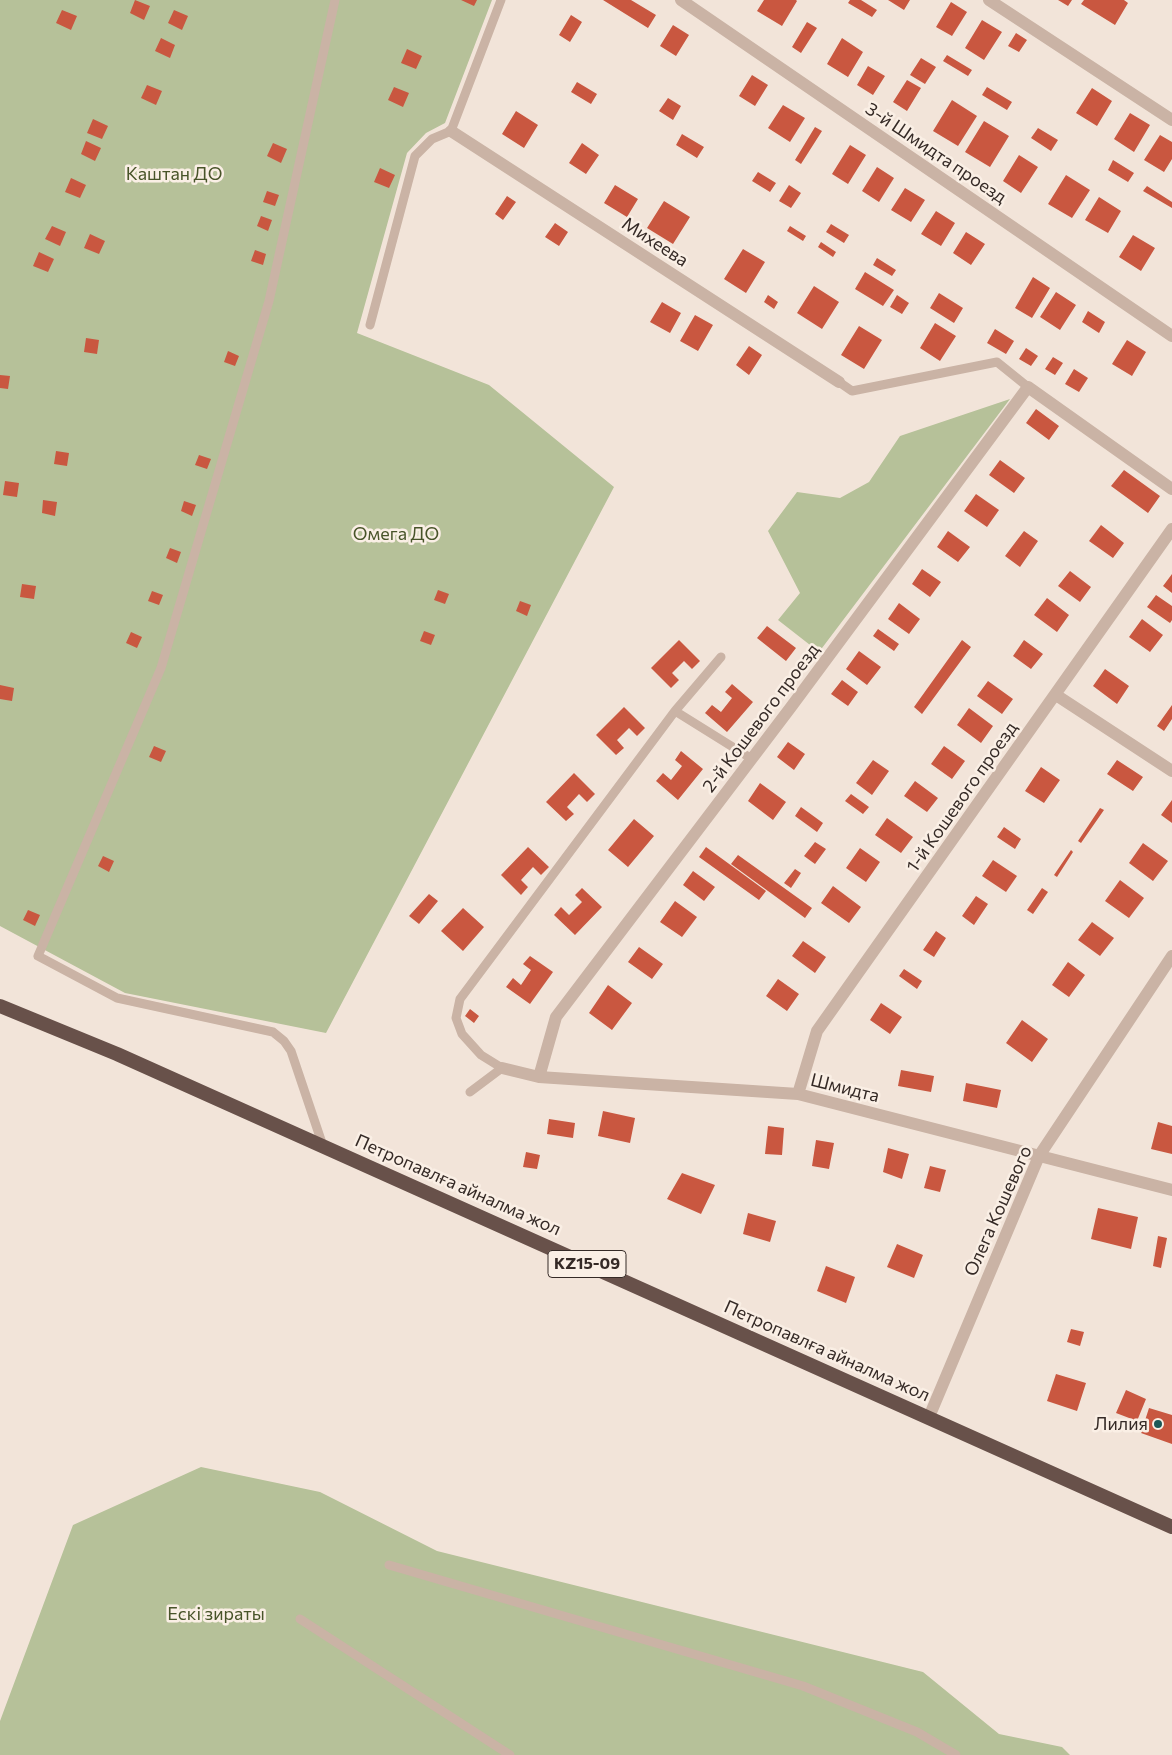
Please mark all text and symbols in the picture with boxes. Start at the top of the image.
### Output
street label: 3-й Шмидта проезд [861,98,1011,208]
park label: Каштан ДО [126,163,222,185]
street label: Михеева [618,213,692,271]
park label: Омега ДО [353,523,439,545]
street label: 2-й Кошевого проезд [698,639,824,797]
street label: 1-й Кошевого проезд [902,718,1022,876]
street label: Шмидта [808,1069,882,1107]
street label: Петропавлға айналма жол [352,1130,564,1240]
street label: Олега Кошевого [960,1142,1036,1280]
road number: KZ15-09 [548,1250,626,1278]
street label: Петропавлға айналма жол [721,1296,933,1406]
place label: Лилия [1094,1413,1148,1435]
marker: Лилия [1152,1418,1164,1430]
park label: Ескі зираты [167,1603,265,1625]

